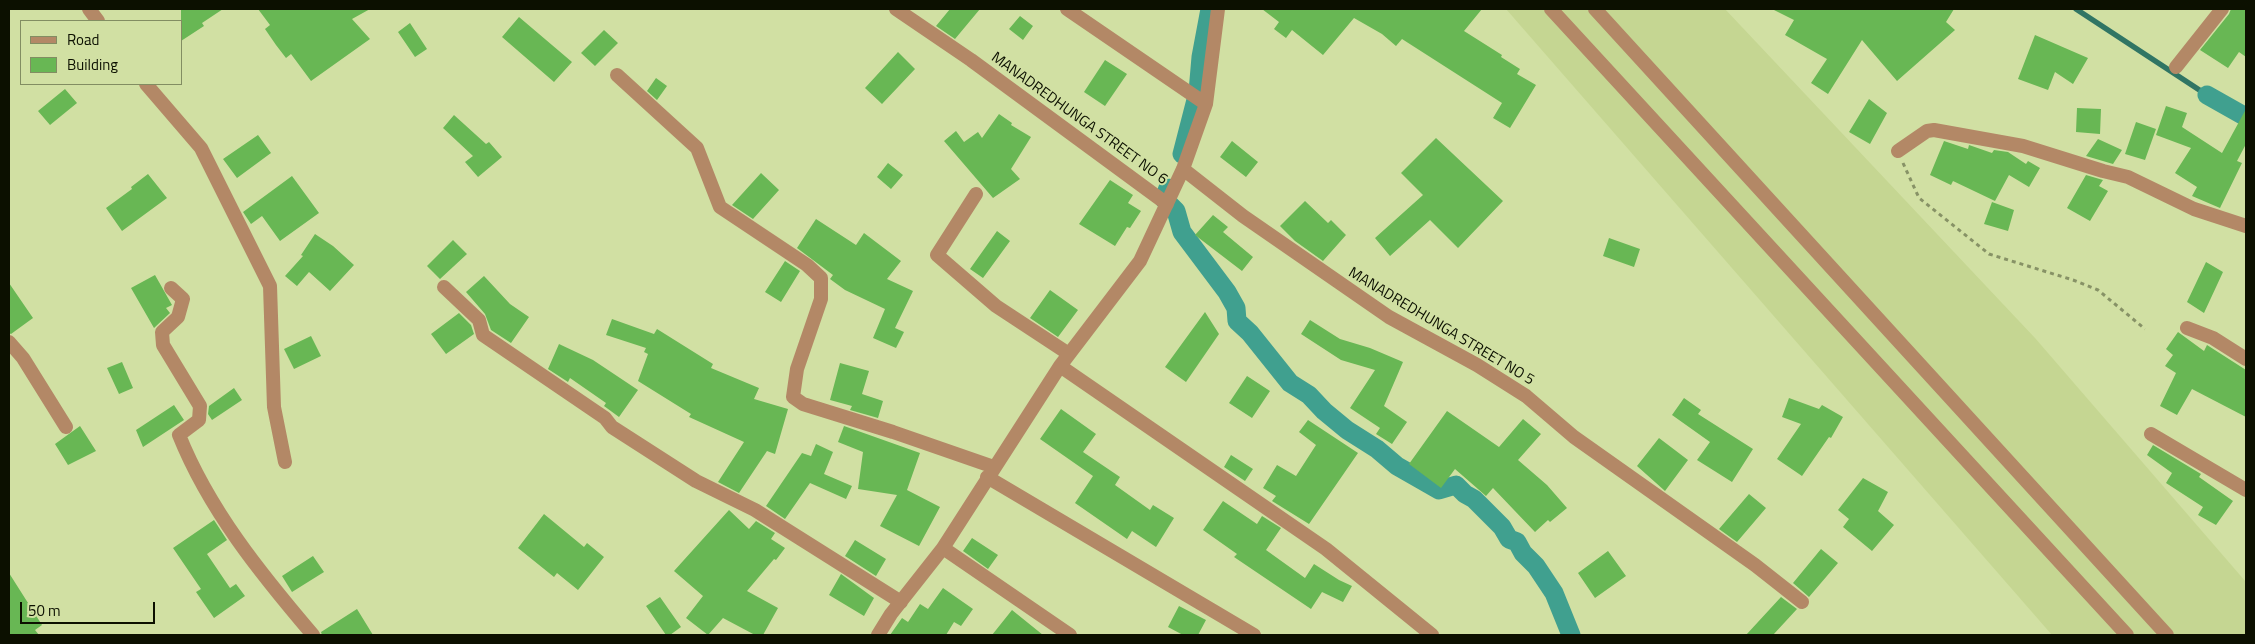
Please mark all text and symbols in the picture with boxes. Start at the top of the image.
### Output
legend [20,20,182,85]
text: Road [67,28,99,51]
street label: MANADREDHUNGA STREET NO 6 [987,49,1171,189]
text: Building [67,53,118,76]
street label: MANADREDHUNGA STREET NO 5 [1345,264,1537,390]
scale bar [22,592,158,624]
text: 50 m [28,599,61,622]

